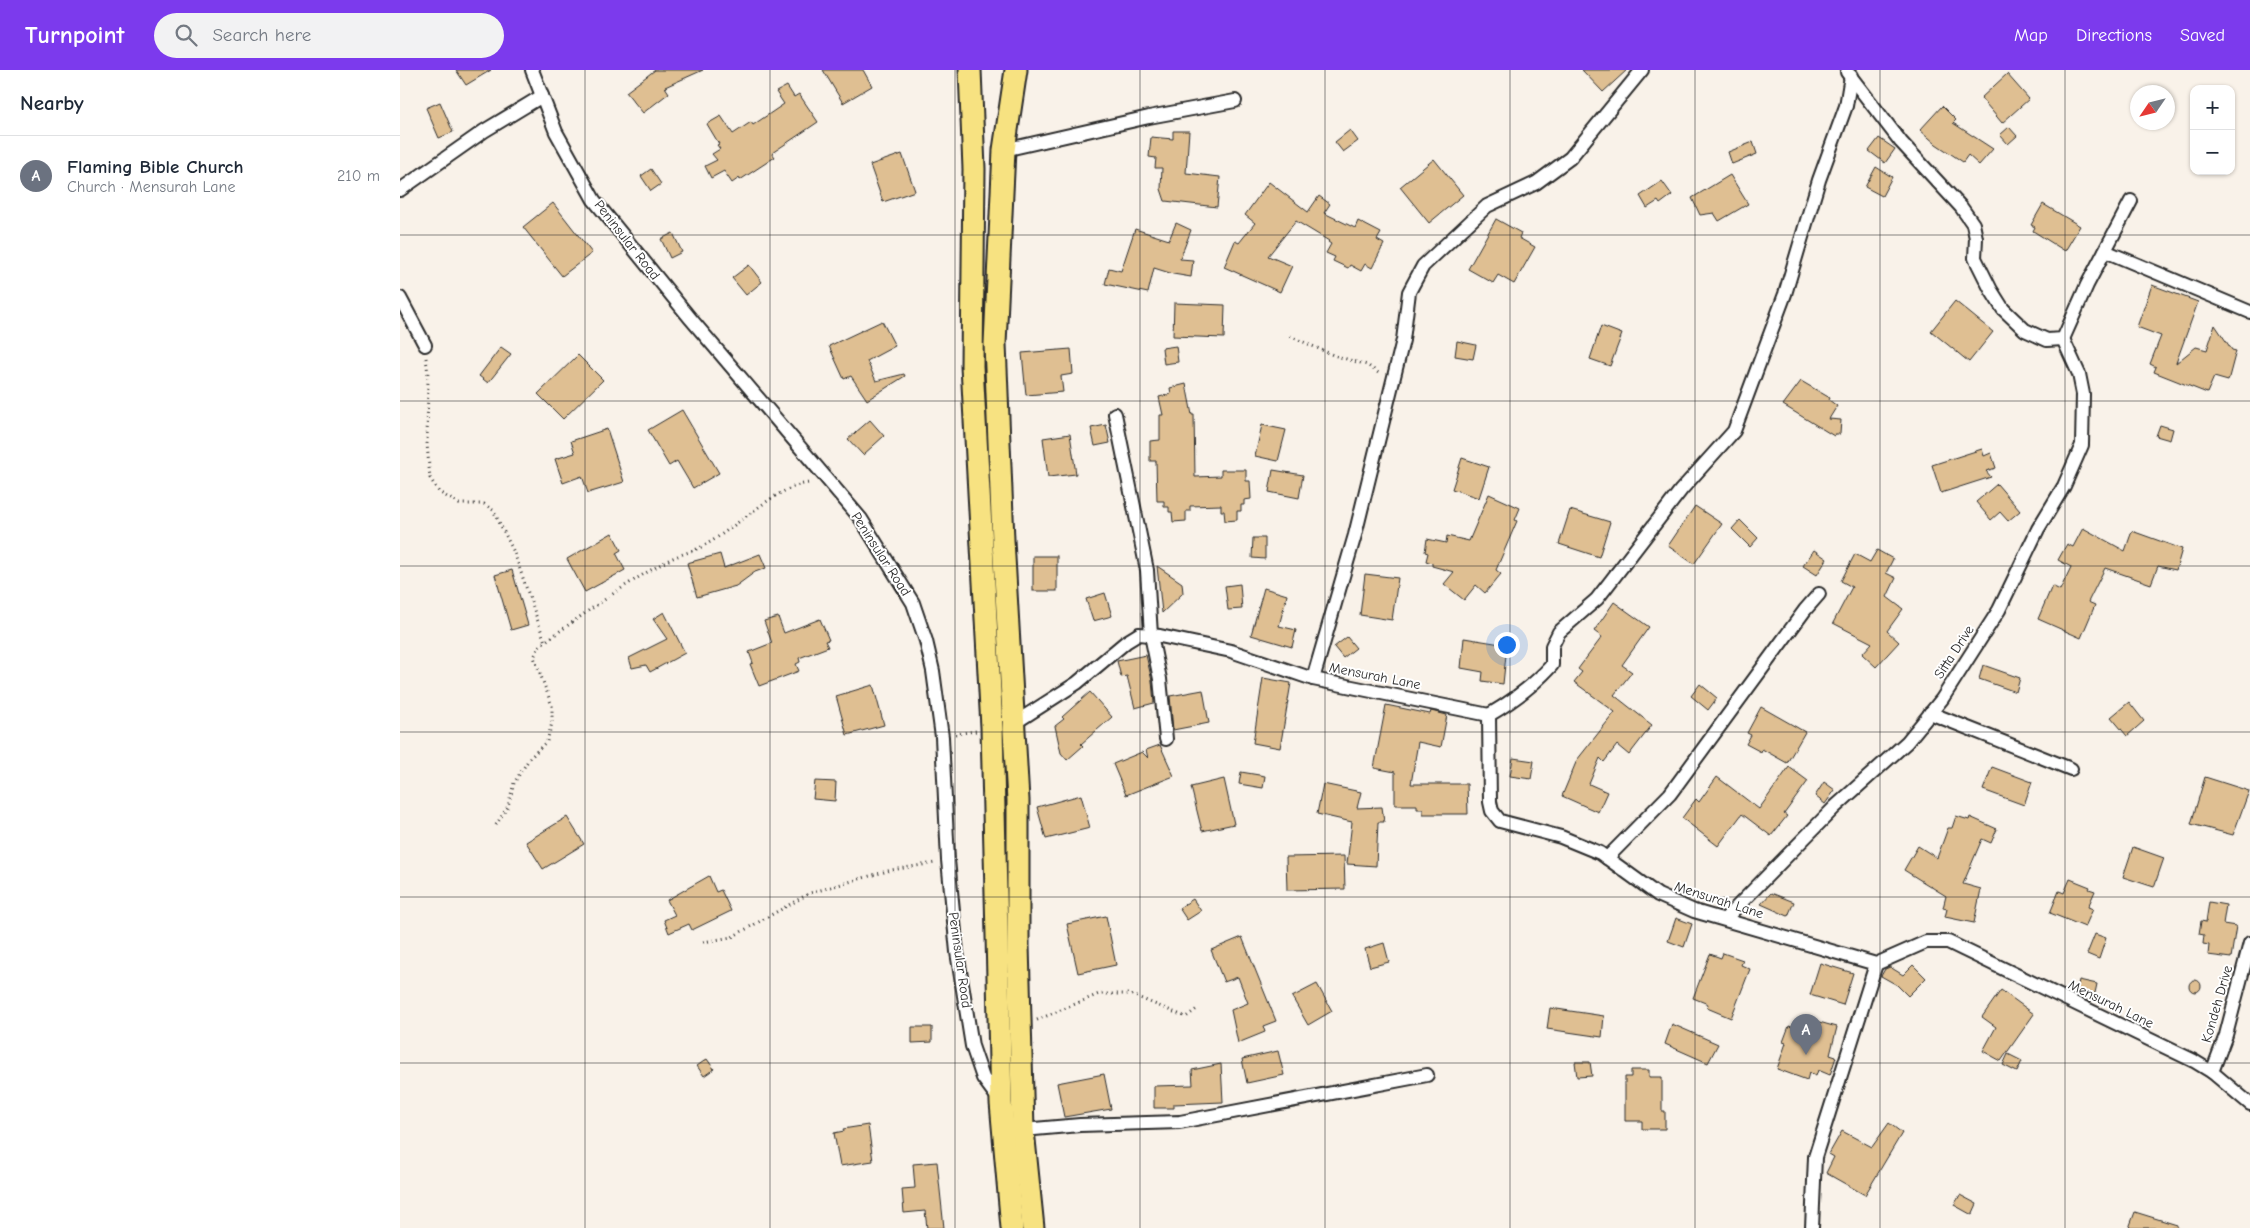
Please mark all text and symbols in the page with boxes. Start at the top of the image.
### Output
search box [154,13,504,58]
text: Turnpoint [25,21,124,49]
icon: search [172,21,200,49]
text: Search here [212,24,311,46]
text: Map [2014,25,2048,46]
text: Directions [2076,25,2152,46]
text: Saved [2180,25,2225,46]
north arrow [2130,85,2175,130]
map controls [2190,85,2235,175]
button: + [2190,85,2235,130]
text: Nearby [20,91,84,115]
button: − [2190,130,2235,175]
text: Flaming Bible Church [67,156,244,178]
text: A [32,167,40,185]
text: 210 m [337,167,380,185]
text: Church · Mensurah Lane [67,178,235,196]
street label: Peninsular Road [591,197,663,283]
street label: Peninsular Road [848,509,914,599]
street label: Sitta Drive [1930,622,1978,682]
your location [1494,632,1520,658]
street label: Mensurah Lane [1328,659,1422,693]
street label: Mensurah Lane [1672,878,1766,922]
street label: Peninsular Road [945,911,975,1009]
street label: Kondeh Drive [2198,963,2236,1045]
street label: Mensurah Lane [2066,976,2156,1032]
pin: A [1790,1014,1822,1055]

